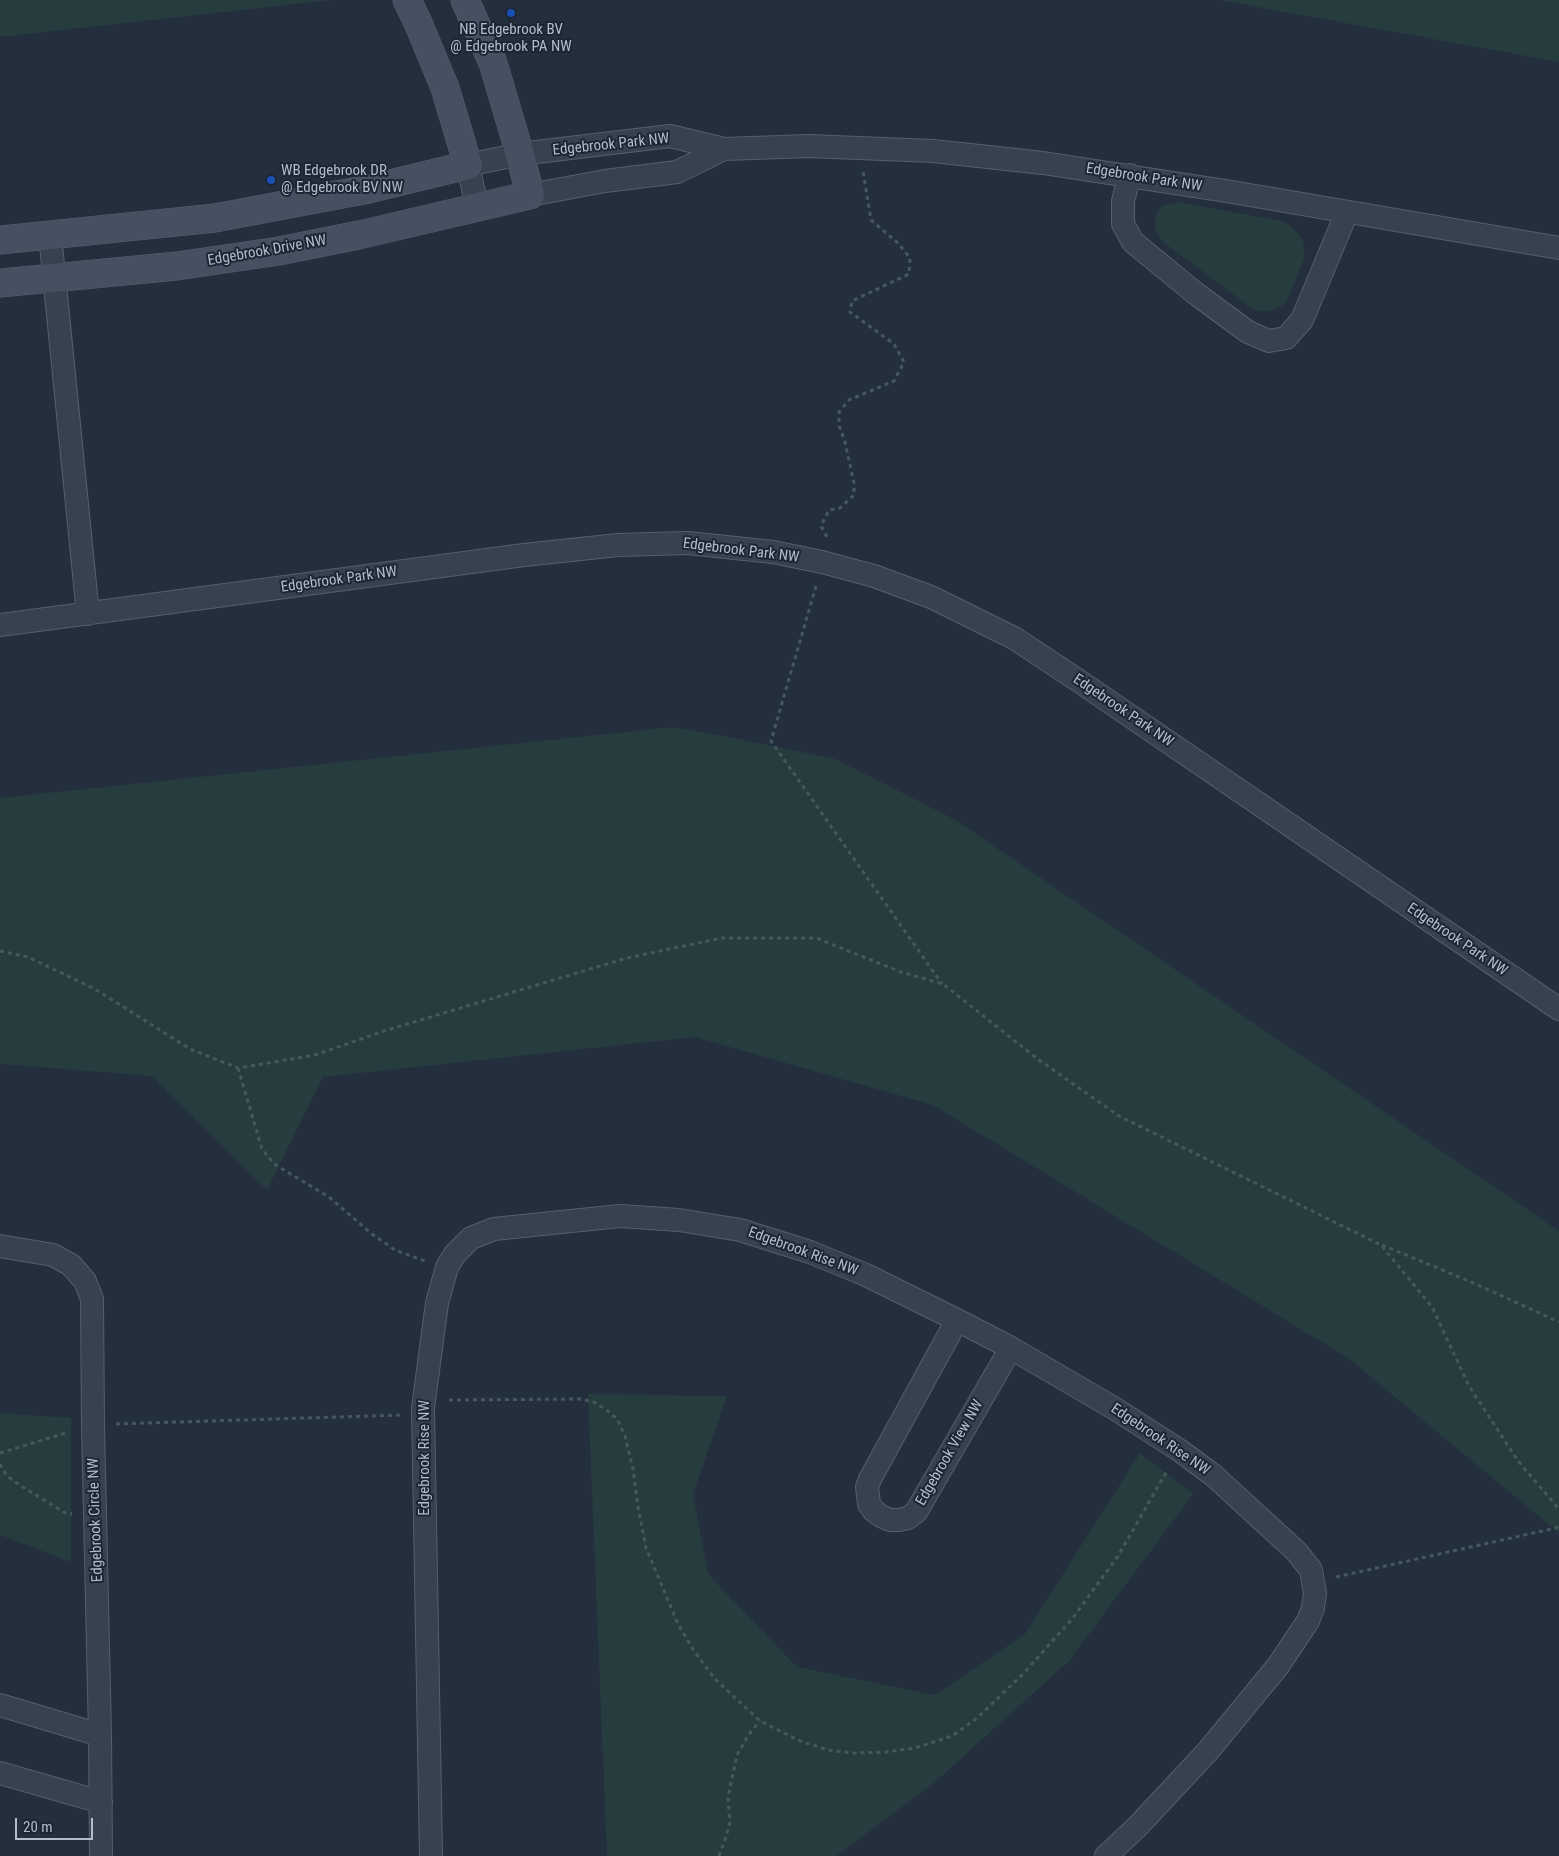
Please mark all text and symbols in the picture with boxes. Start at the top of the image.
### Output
marker: NB Edgebrook BV @ Edgebrook PA NW [505,7,517,19]
place label: NB Edgebrook BV @ Edgebrook PA NW [450,21,572,56]
street label: Edgebrook Park NW [552,130,670,160]
street label: Edgebrook Park NW [1085,160,1203,196]
place label: WB Edgebrook DR @ Edgebrook BV NW [281,162,403,197]
marker: WB Edgebrook DR @ Edgebrook BV NW [265,174,277,186]
street label: Edgebrook Drive NW [206,232,328,270]
street label: Edgebrook Park NW [682,535,800,567]
street label: Edgebrook Park NW [280,563,398,597]
street label: Edgebrook Park NW [1069,671,1177,751]
street label: Edgebrook Park NW [1403,900,1511,980]
street label: Edgebrook Rise NW [746,1224,860,1280]
street label: Edgebrook View NW [912,1397,988,1509]
street label: Edgebrook Rise NW [416,1400,434,1516]
street label: Edgebrook Rise NW [1107,1400,1213,1480]
street label: Edgebrook Circle NW [85,1458,107,1582]
scale bar [18,1808,95,1840]
text: 20 m [23,1818,53,1836]

